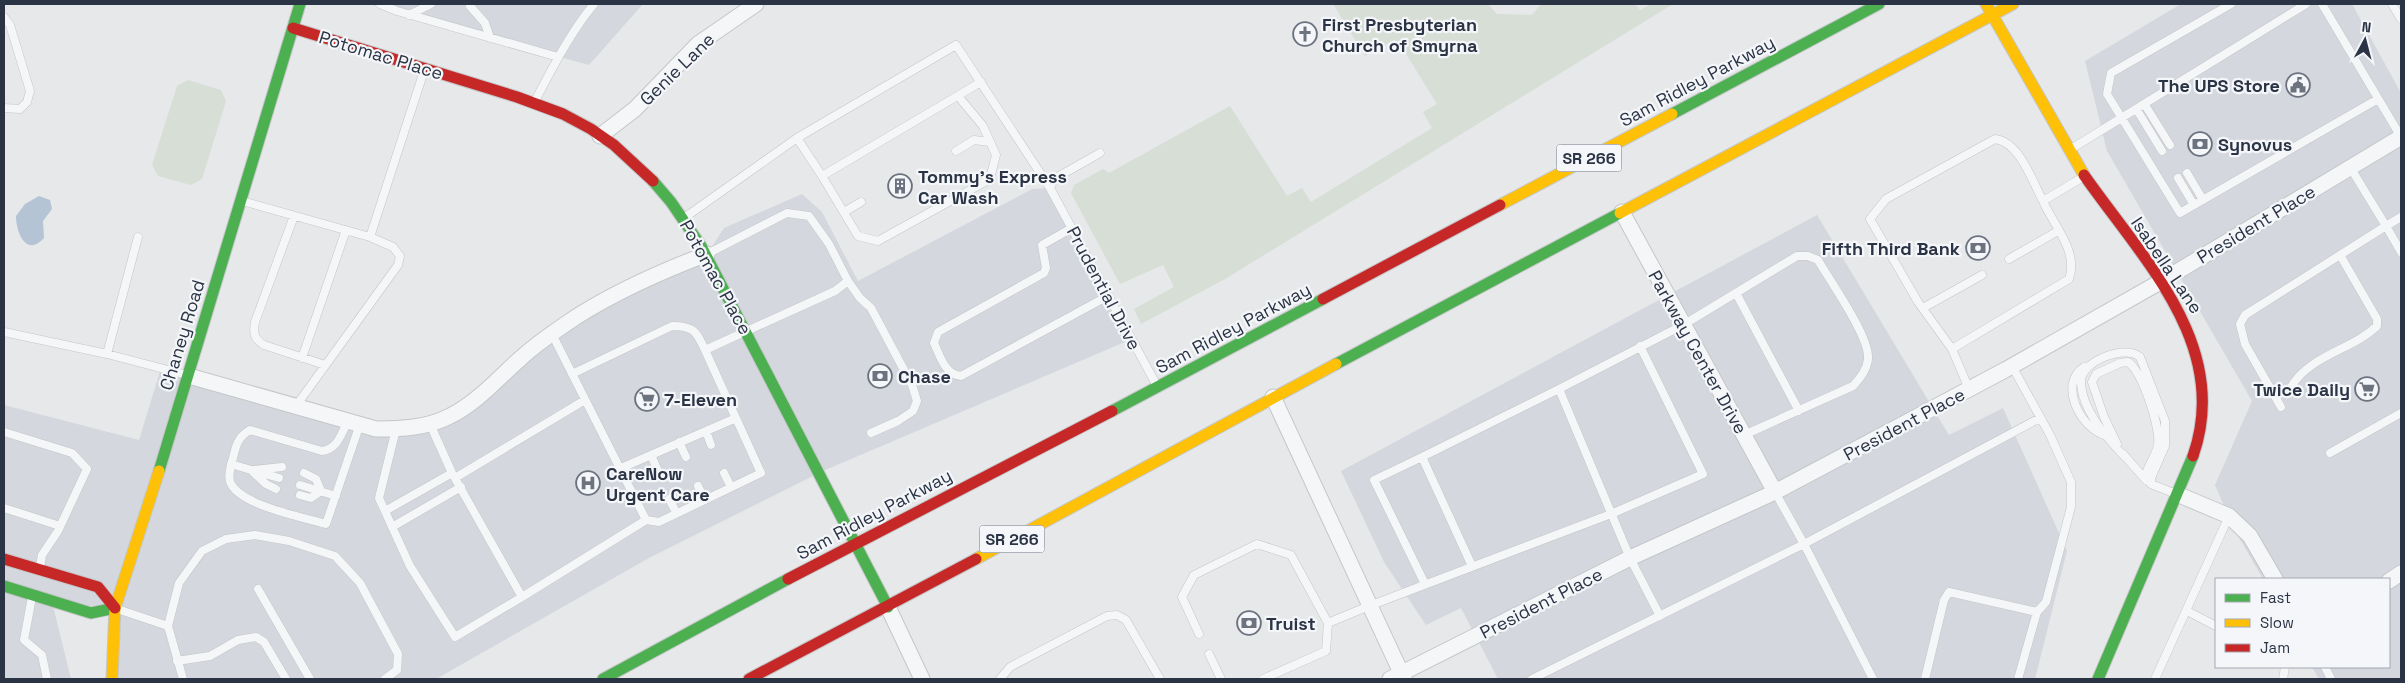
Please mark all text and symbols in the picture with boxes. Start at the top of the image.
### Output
place label: First Presbyterian Church of Smyrna [1322,13,1478,57]
north arrow [2340,15,2390,65]
text: N [2361,18,2372,37]
church icon: First Presbyterian Church of Smyrna [1292,21,1318,47]
street label: Potomac Place [316,25,446,85]
street label: Genie Lane [635,28,719,110]
street label: Sam Ridley Parkway [1615,30,1779,132]
public building icon: The UPS Store [2285,72,2311,98]
place label: The UPS Store [2158,74,2280,97]
bank icon: Synovus [2187,131,2213,157]
place label: Synovus [2218,133,2292,156]
road number: SR 266 [1556,144,1622,172]
place label: Tommy's Express Car Wash [918,165,1067,209]
building icon: Tommy's Express Car Wash [887,173,913,199]
street label: President Place [2192,179,2320,269]
street label: Isabella Lane [2126,212,2208,318]
street label: Potomac Place [675,215,757,339]
street label: Prudential Drive [1062,222,1146,354]
bank icon: Fifth Third Bank [1965,235,1991,261]
place label: Fifth Third Bank [1822,237,1960,260]
street label: Parkway Center Drive [1643,266,1753,438]
street label: Chaney Road [154,277,210,393]
street label: Sam Ridley Parkway [1151,277,1315,379]
bank icon: Chase [867,363,893,389]
place label: Chase [898,365,951,388]
supermarket icon: Twice Daily [2354,376,2380,402]
place label: Twice Daily [2253,378,2350,401]
street label: President Place [1839,382,1969,466]
supermarket icon: 7-Eleven [634,386,660,412]
place label: 7-Eleven [664,388,737,411]
place label: CareNow Urgent Care [606,462,710,506]
street label: Sam Ridley Parkway [792,463,956,565]
hospital icon: CareNow Urgent Care [575,470,601,496]
road number: SR 266 [980,526,1044,552]
street label: President Place [1476,562,1606,644]
legend [2215,578,2390,668]
text: Fast [2260,588,2291,607]
bank icon: Truist [1236,610,1262,636]
place label: Truist [1266,612,1316,635]
text: Slow [2260,613,2294,632]
text: Jam [2260,638,2290,657]

